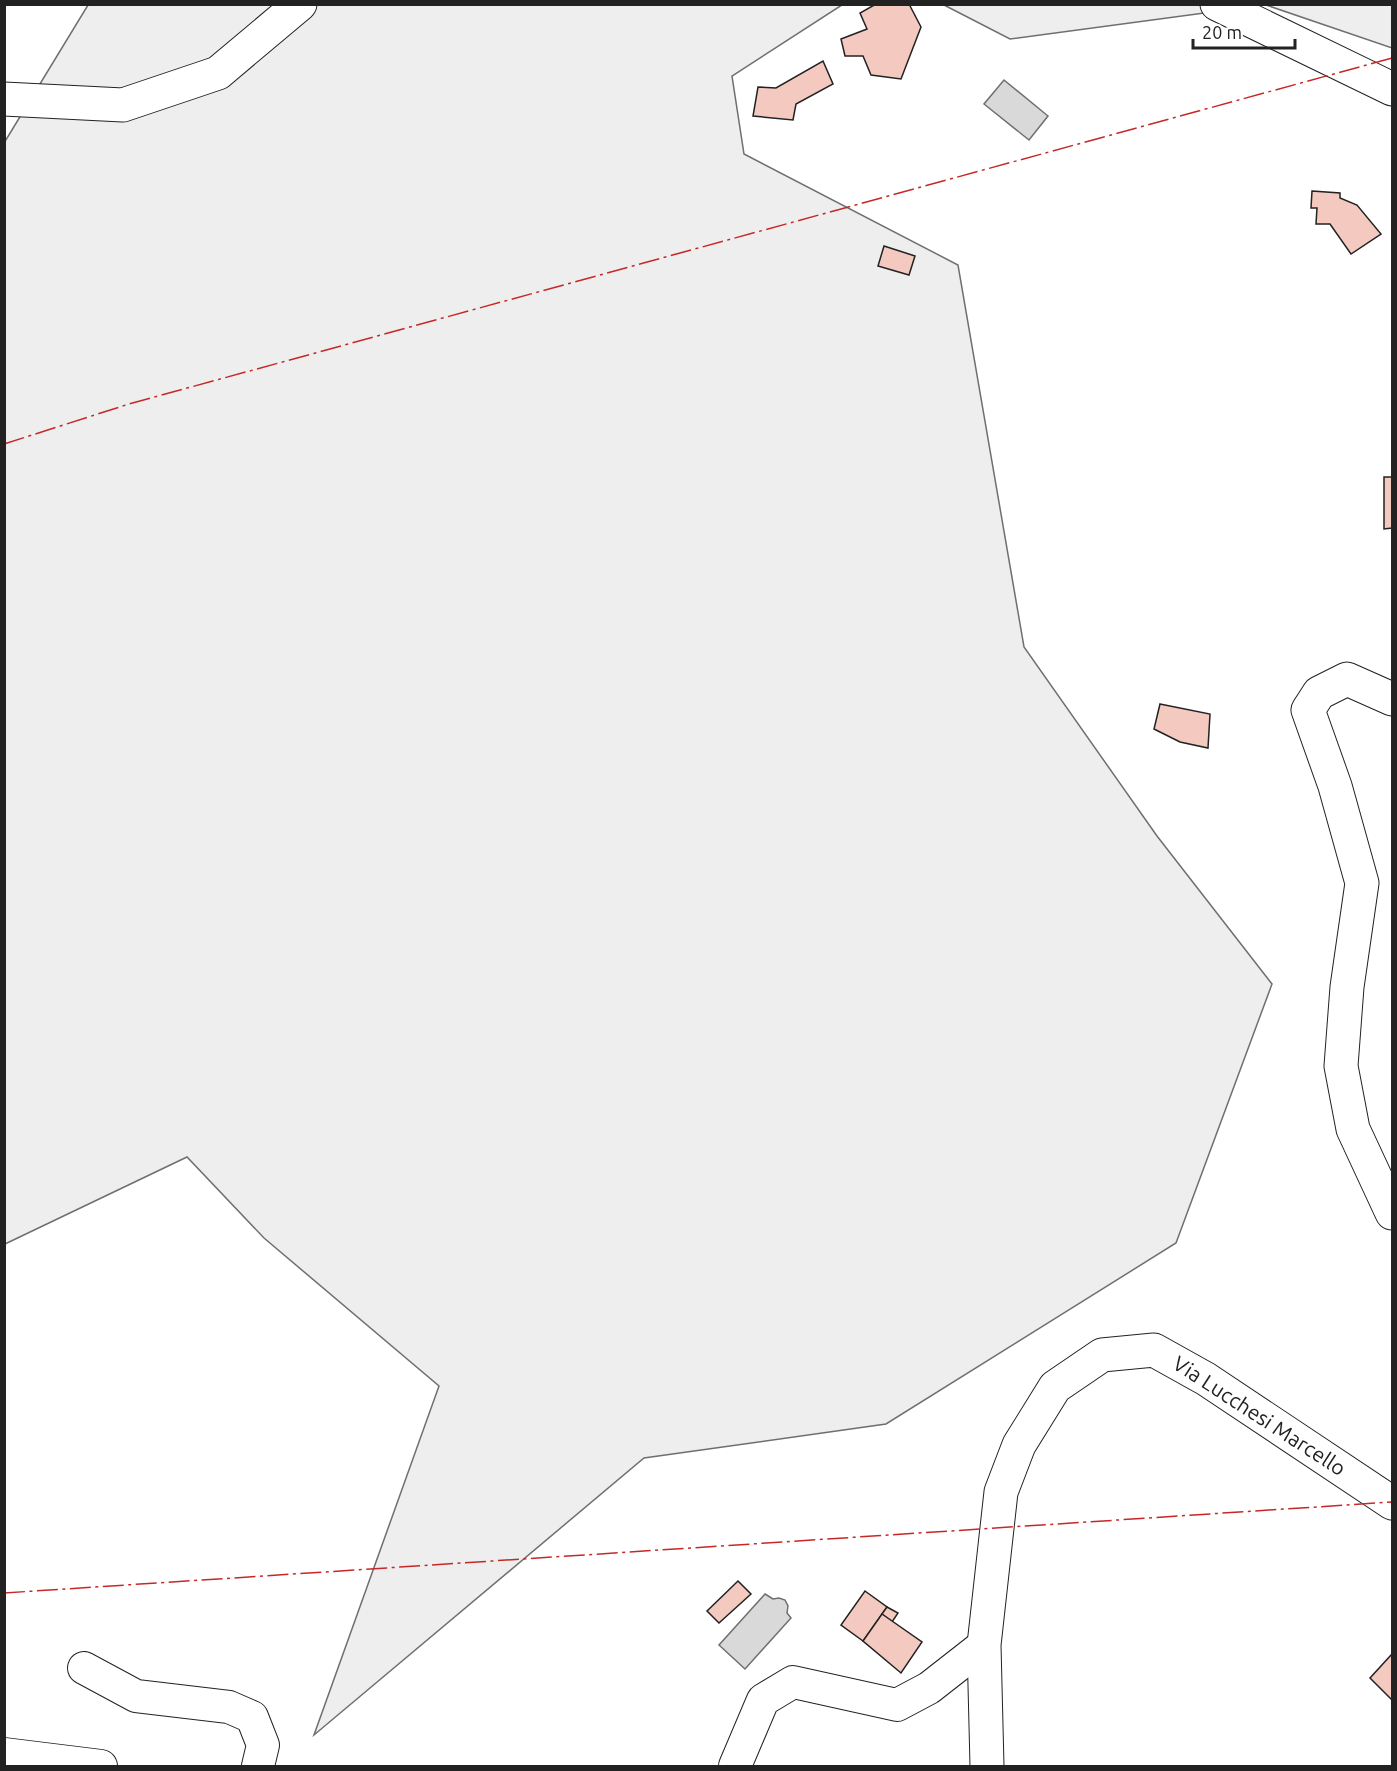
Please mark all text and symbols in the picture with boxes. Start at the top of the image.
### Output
scale bar [1193,12,1295,50]
text: 20 m [1202,22,1242,42]
street label: Via Lucchesi Marcello [1169,1350,1350,1480]

